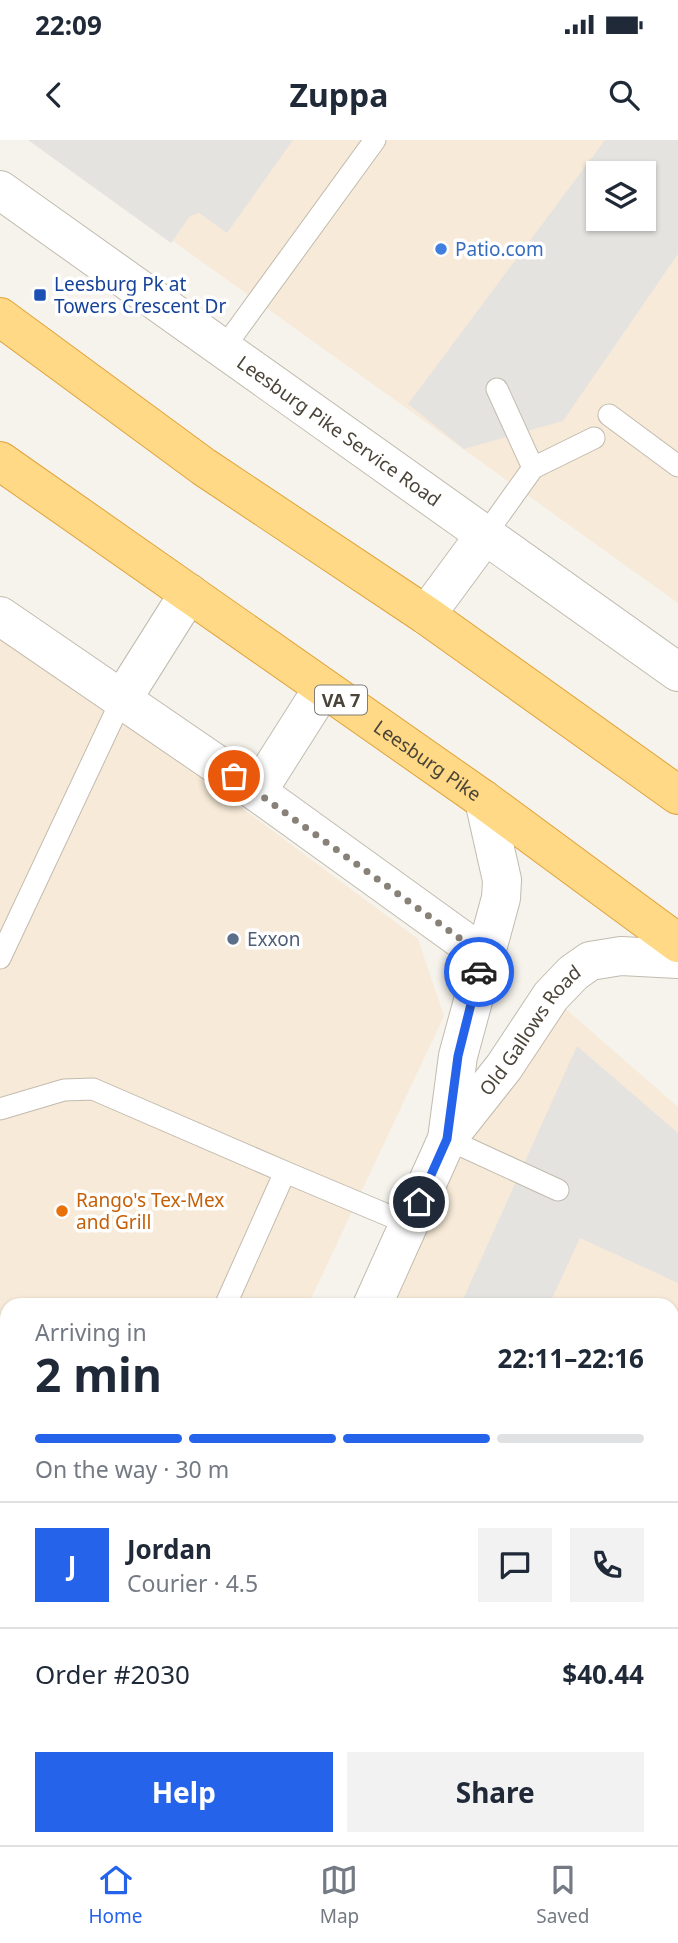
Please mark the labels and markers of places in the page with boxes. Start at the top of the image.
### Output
place label: Patio.com [455,236,544,262]
marker: Patio.com [433,241,449,257]
place label: Leesburg Pk at Towers Crescent Dr [54,271,226,319]
marker: Leesburg Pk at Towers Crescent Dr [32,287,48,303]
pin [204,746,264,806]
place label: Exxon [247,926,301,952]
marker: Exxon [225,931,241,947]
pin [389,1172,449,1232]
place label: Rango's Tex-Mex and Grill [76,1187,224,1235]
marker: Rango's Tex-Mex and Grill [54,1203,70,1219]

